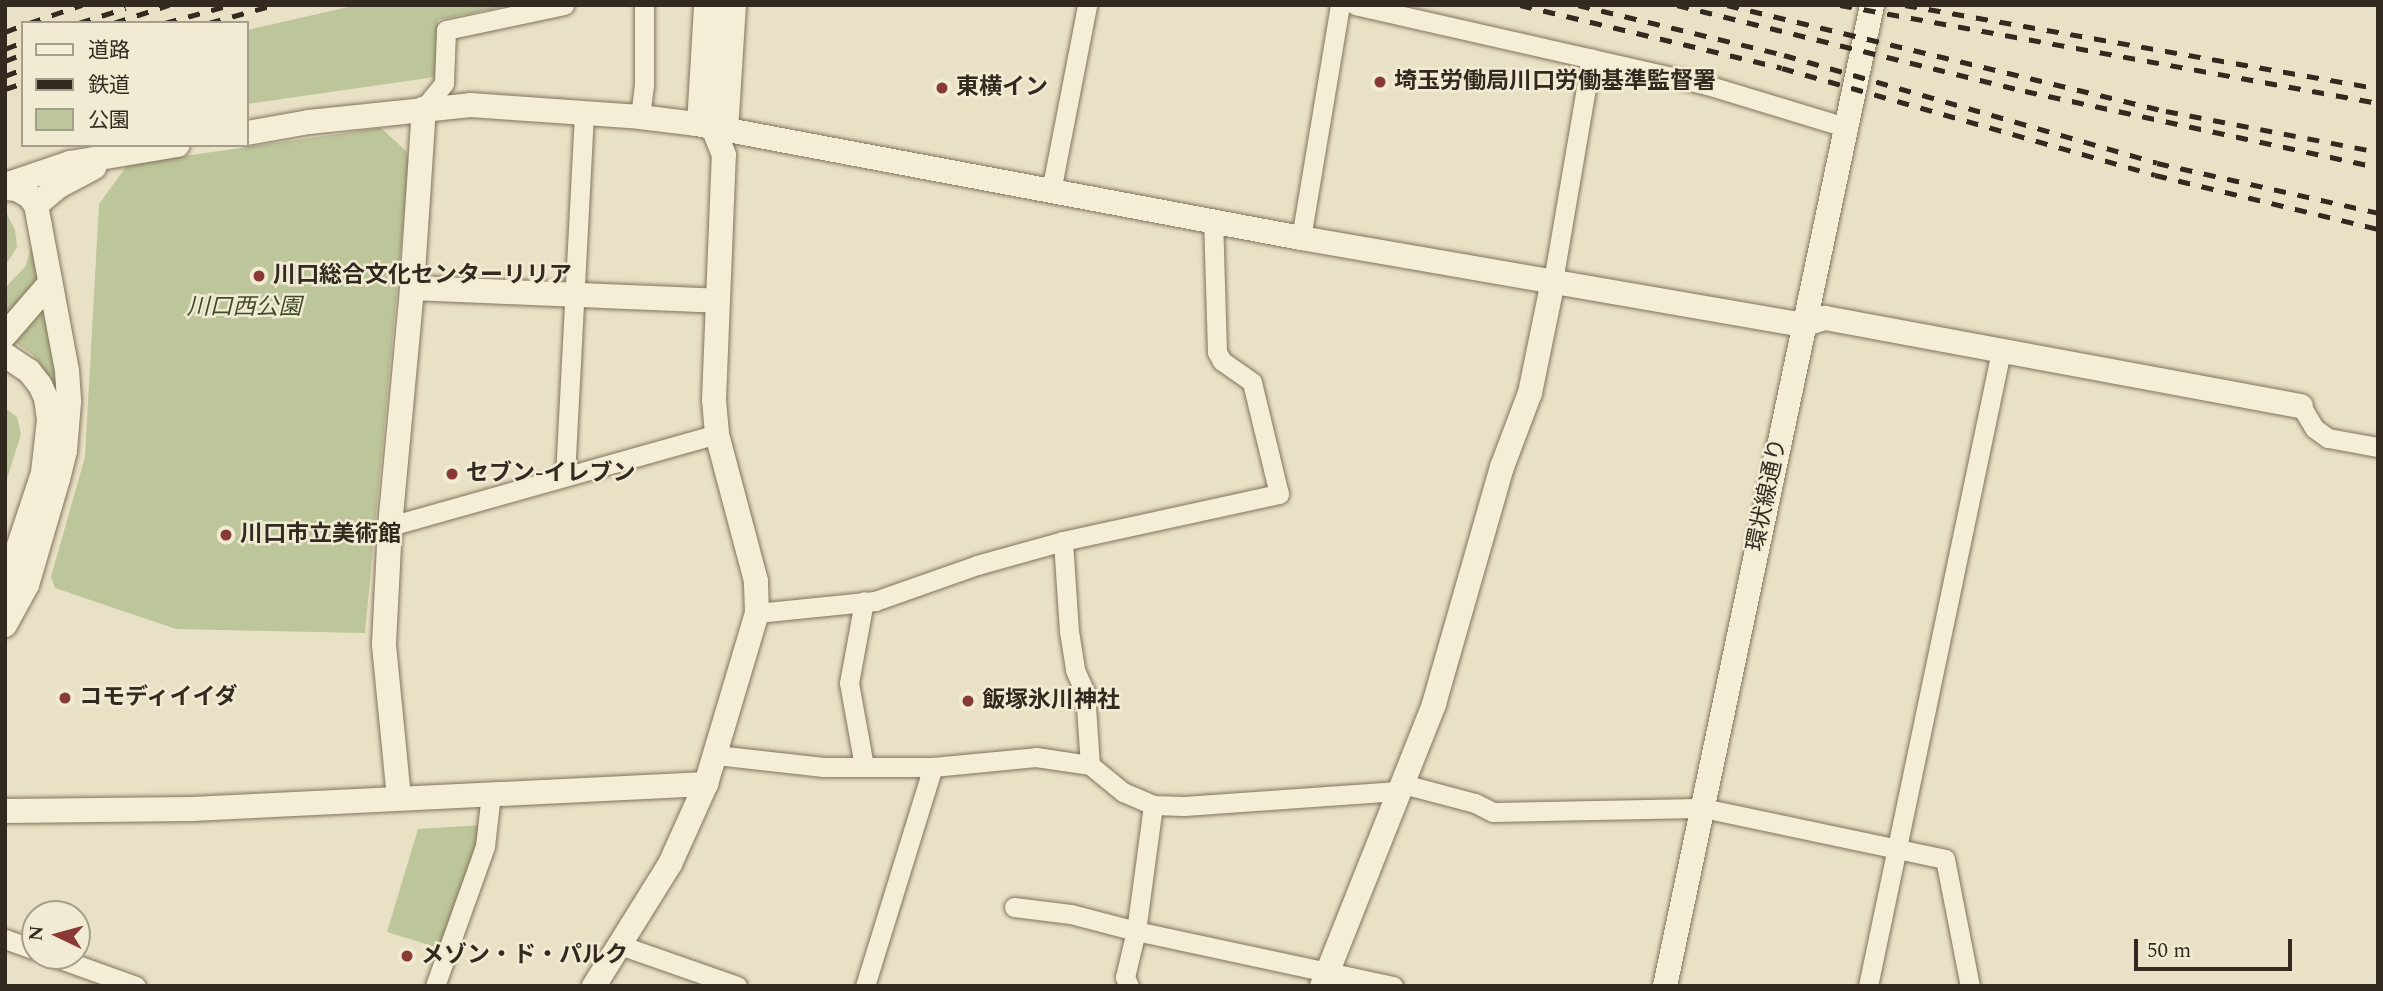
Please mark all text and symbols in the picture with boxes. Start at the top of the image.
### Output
legend [21,21,248,147]
text: 道路 [88,35,130,67]
place label: 埼玉労働局川口労働基準監督署 [1394,68,1716,96]
text: 鉄道 [88,70,130,102]
place label: 東横イン [956,74,1048,102]
marker: 埼玉労働局川口労働基準監督署 [1372,74,1388,90]
marker: 東横イン [934,80,950,96]
text: 公園 [88,105,130,137]
place label: 川口総合文化センターリリア [273,262,572,290]
marker: 川口総合文化センターリリア [251,268,267,284]
park label: 川口西公園 [187,294,301,322]
street label: 環状線通り [1743,436,1793,554]
place label: セブン-イレブン [466,460,635,488]
marker: セブン-イレブン [444,466,460,482]
place label: 川口市立美術館 [240,521,401,549]
marker: 川口市立美術館 [218,527,234,543]
place label: コモディイイダ [79,684,240,712]
place label: 飯塚氷川神社 [982,687,1120,715]
marker: コモディイイダ [57,690,73,706]
marker: 飯塚氷川神社 [960,693,976,709]
north arrow [21,900,91,970]
text: N [21,924,52,942]
scale bar [2138,925,2296,969]
text: 50 m [2147,935,2191,967]
place label: メゾン・ド・パルク [421,942,628,970]
marker: メゾン・ド・パルク [399,948,415,964]

